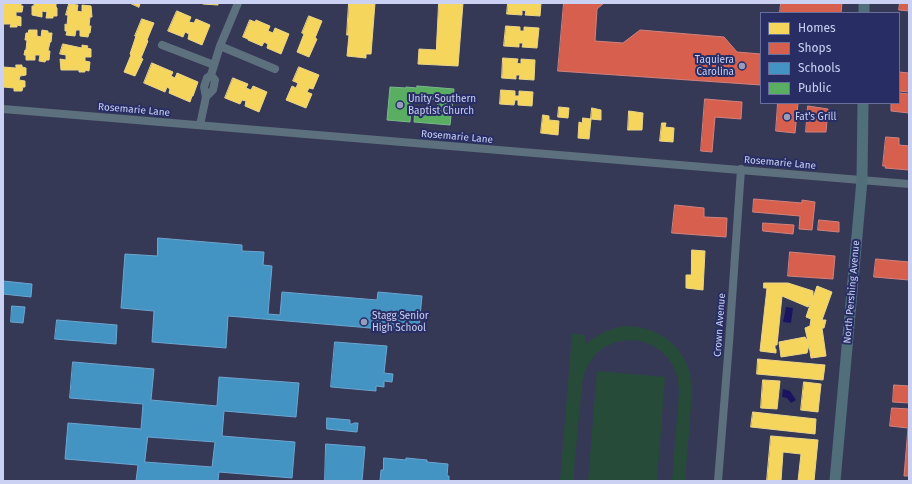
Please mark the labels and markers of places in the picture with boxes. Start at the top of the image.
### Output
place label: Taquiera Carolina [695,54,734,78]
marker: Taquiera Carolina [737,61,747,71]
place label: Unity Southern Baptist Church [408,93,476,116]
marker: Unity Southern Baptist Church [395,100,405,110]
place label: Fat's Grill [795,111,836,123]
marker: Fat's Grill [782,112,792,122]
place label: Stagg Senior High School [372,310,429,334]
marker: Stagg Senior High School [359,317,369,327]

